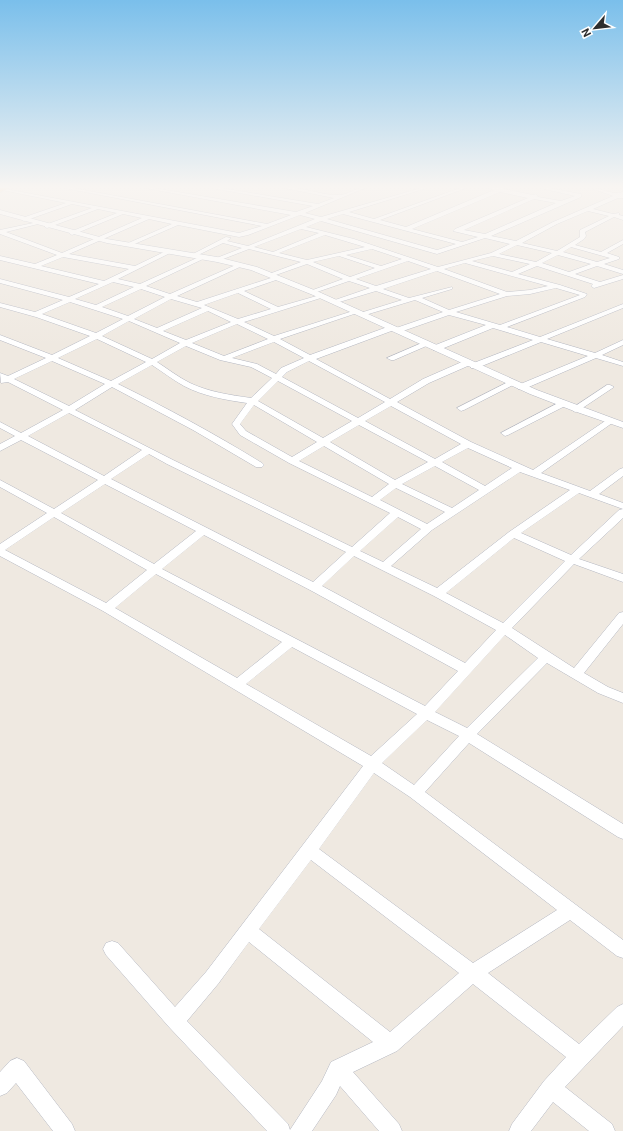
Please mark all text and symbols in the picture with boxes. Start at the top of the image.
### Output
north arrow [575,8,615,48]
text: N [579,26,594,39]

